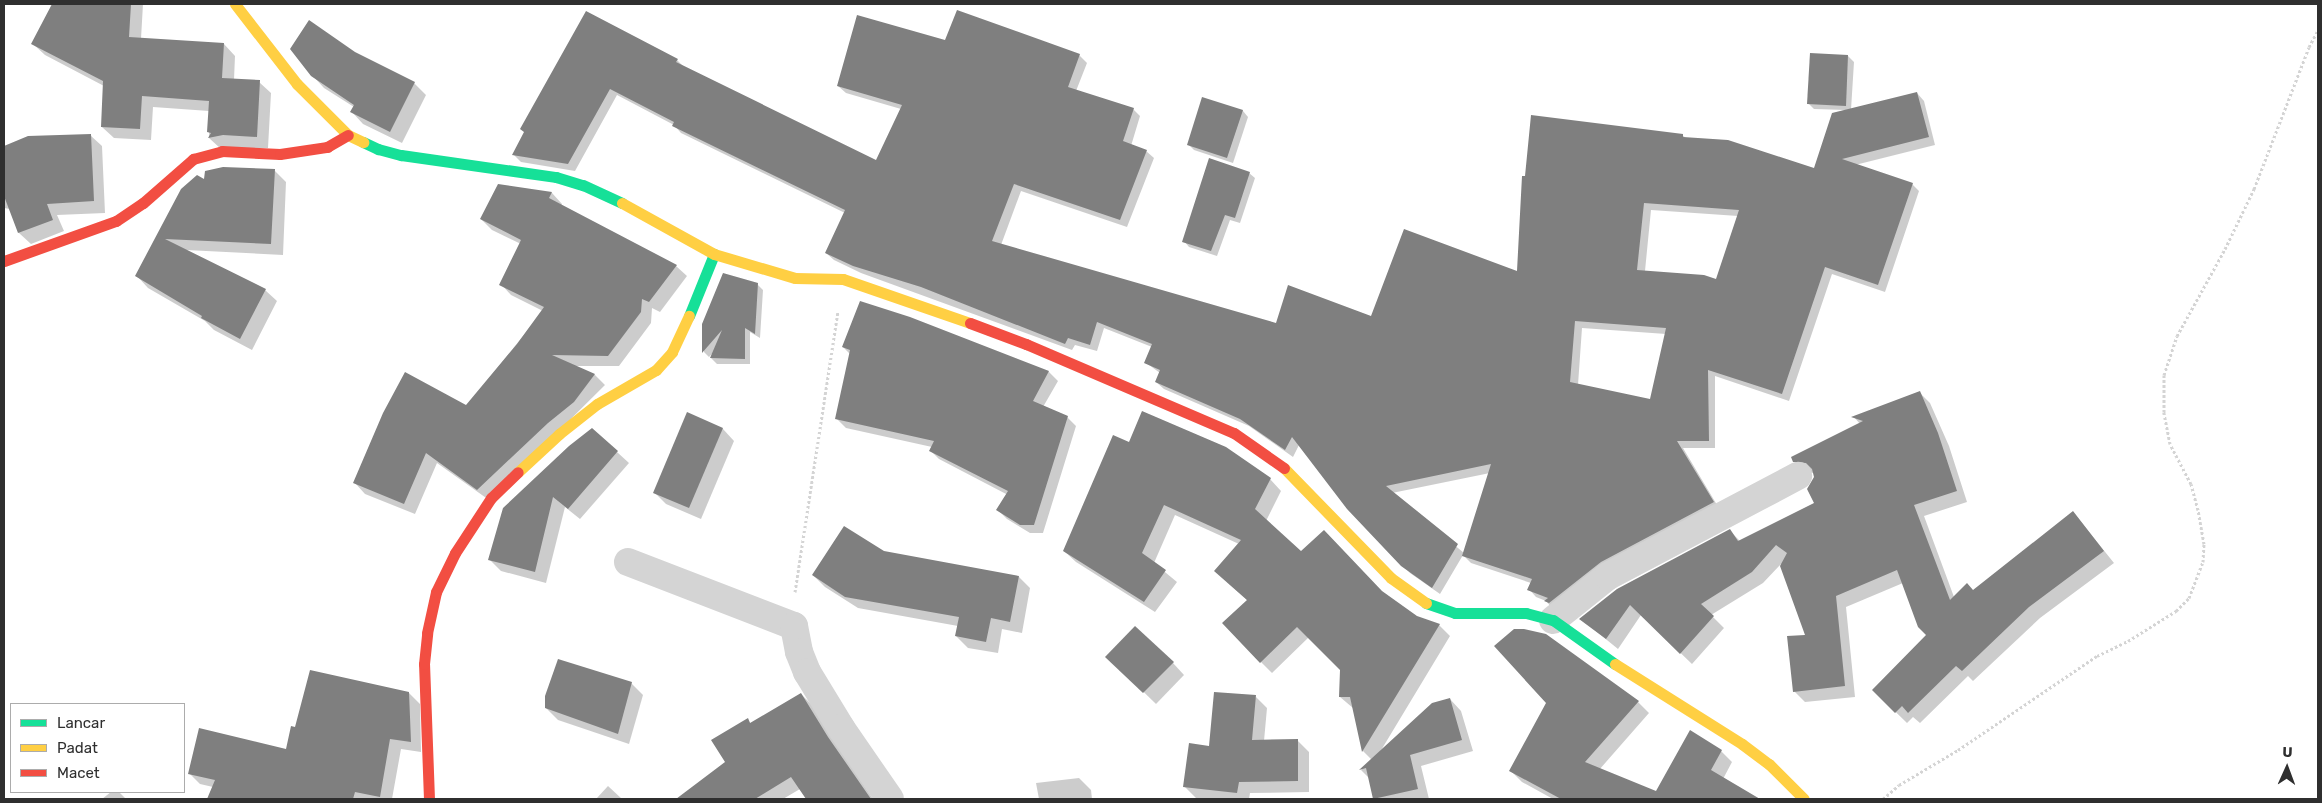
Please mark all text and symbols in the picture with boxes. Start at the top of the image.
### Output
legend [10,703,185,793]
text: Lancar [57,714,105,732]
text: Padat [57,739,98,757]
north arrow [2262,743,2312,793]
text: U [2282,744,2293,761]
text: Macet [57,764,100,782]

